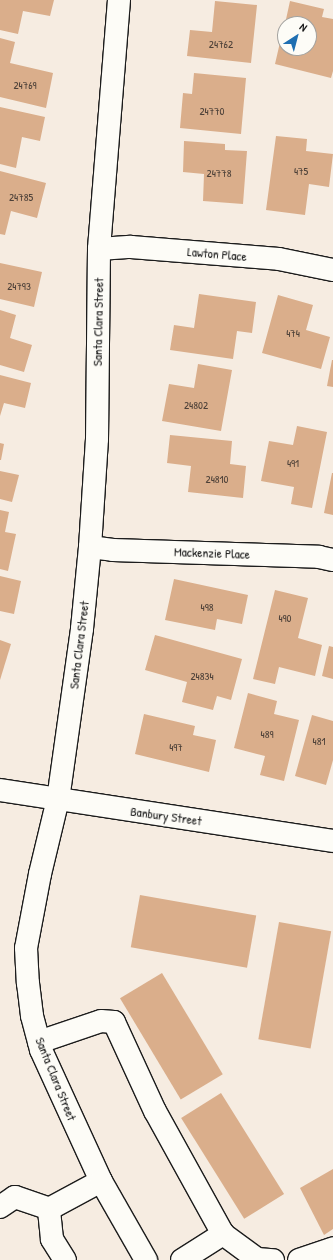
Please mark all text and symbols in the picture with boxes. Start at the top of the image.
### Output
north arrow [277,16,317,56]
text: N [297,20,310,34]
house number: 24762 [209,37,233,51]
house number: 24769 [13,78,37,92]
house number: 24770 [199,104,225,118]
house number: 475 [294,164,308,178]
house number: 24778 [207,166,231,180]
house number: 24785 [9,190,33,204]
street label: Lawton Place [187,244,247,264]
street label: Santa Clara Street [89,278,107,366]
house number: 24793 [7,279,31,293]
house number: 474 [286,326,300,340]
house number: 24802 [184,398,208,412]
house number: 491 [287,456,299,470]
house number: 24810 [206,472,228,486]
street label: Mackenzie Place [174,544,250,562]
street label: Santa Clara Street [66,600,92,690]
house number: 498 [201,600,213,614]
house number: 490 [278,611,292,625]
house number: 24834 [190,669,214,683]
house number: 489 [261,727,273,741]
house number: 481 [313,734,325,748]
house number: 497 [169,740,183,754]
street label: Banbury Street [129,803,203,829]
street label: Santa Clara Street [32,1035,80,1123]

